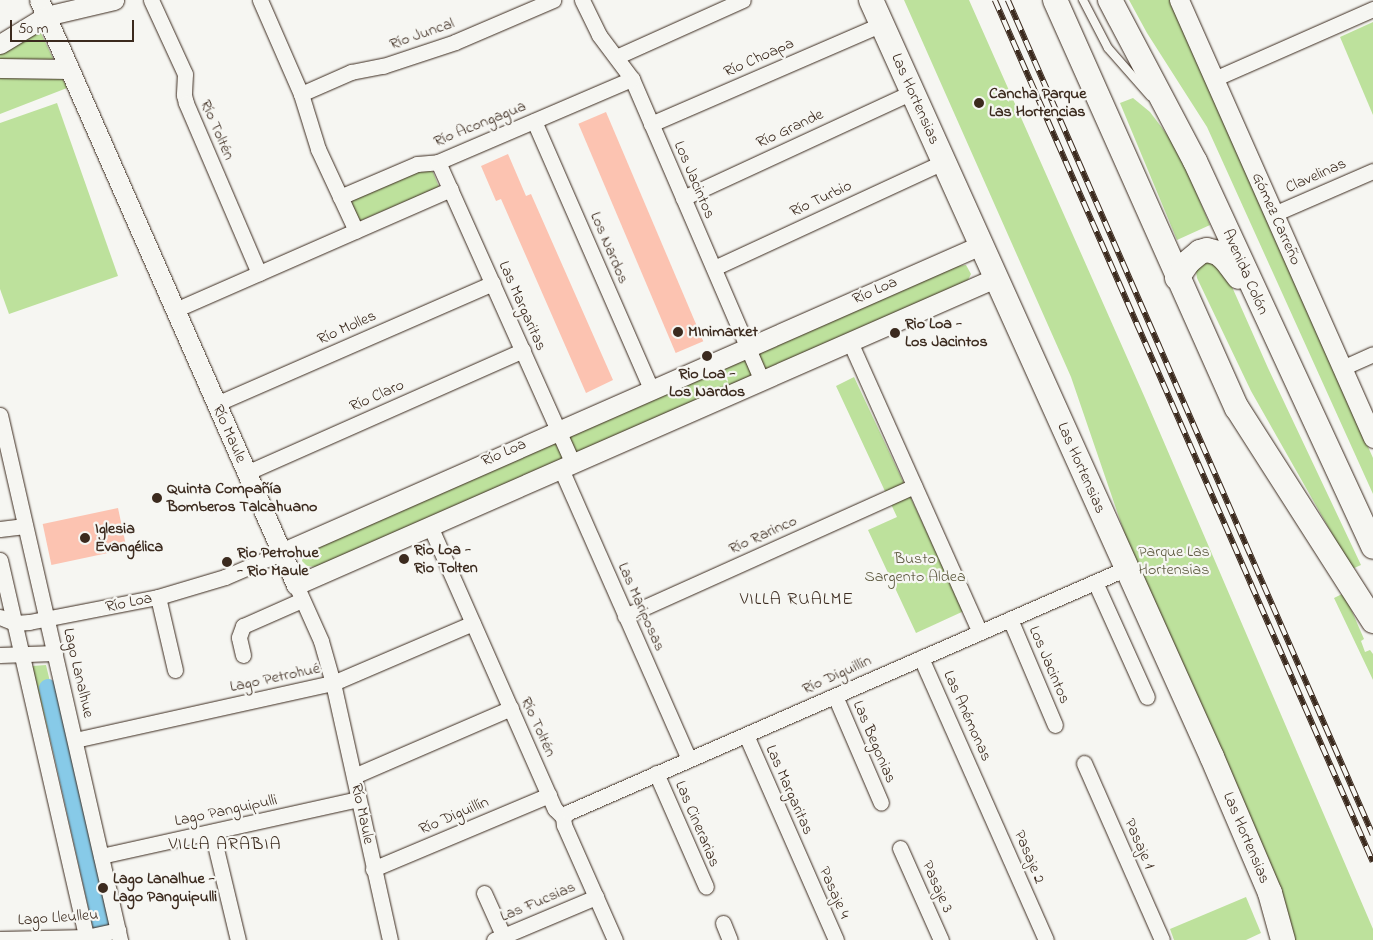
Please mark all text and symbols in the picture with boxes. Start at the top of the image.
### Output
scale bar [12,10,136,42]
street label: Río Juncal [387,14,457,54]
text: 50 m [18,18,48,40]
street label: Río Choapa [721,34,797,82]
street label: Las Hortensias [886,51,944,147]
place label: Cancha Parque Las Hortencias [989,84,1086,122]
street label: Río Toltén [196,97,238,163]
street label: Río Acongagua [431,97,529,151]
marker: Cancha Parque Las Hortencias [973,97,985,109]
street label: Río Grande [753,105,827,153]
street label: Los Jacintos [669,138,719,222]
street label: Clavelinas [1283,154,1349,198]
street label: Gómez Carreño [1247,170,1305,268]
street label: Río Turbio [787,176,855,222]
street label: Los Nardos [585,209,633,287]
street label: Avenida Colón [1218,226,1272,318]
street label: Las Margaritas [494,258,550,354]
street label: Río Loa [850,273,900,309]
street label: Río Molles [315,307,379,349]
place label: Rio Loa - Los Jacintos [905,314,988,352]
place label: MInimarket [688,322,758,342]
marker: MInimarket [672,326,684,338]
marker: Rio Loa - Los Jacintos [889,327,901,339]
marker: Rio Loa - Los Nardos [701,350,713,362]
place label: Rio Loa - Los Nardos [669,364,745,402]
street label: Río Claro [347,376,407,416]
street label: Río Maule [208,402,250,466]
street label: Las Hortensias [1052,420,1110,516]
street label: Río Loa [479,435,529,471]
place label: Quinta Compañía Bomberos Talcahuano [167,479,317,517]
marker: Quinta Compañía Bomberos Talcahuano [151,492,163,504]
street label: Río Rarinco [726,511,800,559]
place label: Iglesia Evangélica [95,519,163,557]
marker: Iglesia Evangélica [79,532,91,544]
place label: Rio Loa - Rio Tolten [414,540,478,578]
park label: Parque Las Hortensias [1138,542,1210,580]
place label: Rio Petrohue - Rio Maule [237,543,319,581]
park label: Busto Sargento Aldea [864,549,966,587]
marker: Rio Loa - Rio Tolten [398,553,410,565]
marker: Rio Petrohue - Rio Maule [221,556,233,568]
street label: Las Mariposas [613,560,669,654]
street label: Río Loa [104,589,154,617]
district label: VILLA RUALME [738,589,856,611]
street label: Los Jacintos [1024,623,1074,707]
street label: Lago Lanalhue [58,626,98,720]
street label: Río Diguillín [799,651,875,699]
street label: Lago Petrohué [228,659,322,697]
street label: Las Anémonas [938,668,996,764]
street label: Río Toltén [516,694,560,760]
street label: Las Begonias [848,698,900,786]
street label: Las Margaritas [761,742,817,838]
street label: Las Cinerarias [670,778,724,870]
street label: Río Maule [346,782,378,846]
street label: Las Hortensias [1218,789,1274,887]
street label: Lago Panguipulli [173,791,279,831]
street label: Río Diguillín [416,793,492,839]
street label: Pasaje 1 [1119,816,1159,872]
street label: Pasaje 2 [1009,827,1049,887]
district label: VILLA ARABIA [167,834,283,856]
street label: Pasaje 3 [917,858,957,916]
street label: Pasaje 4 [814,864,854,922]
place label: Lago Lanalhue - Lago Panguipulli [113,869,217,907]
street label: Las Fucsias [497,878,579,926]
marker: Lago Lanalhue - Lago Panguipulli [97,882,109,894]
street label: Lago Lleulleu [17,906,99,930]

